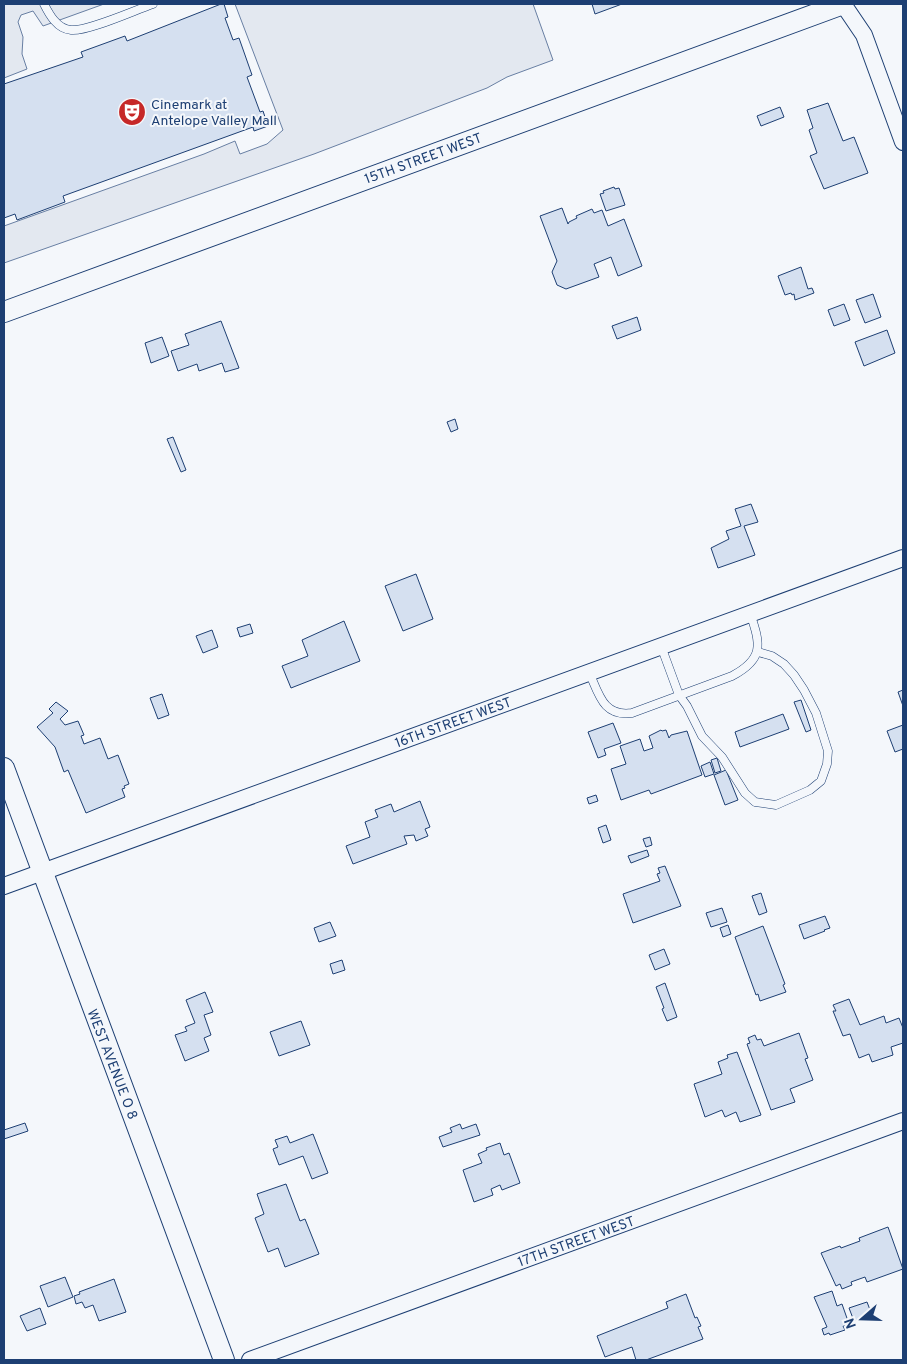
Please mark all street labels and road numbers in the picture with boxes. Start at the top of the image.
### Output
street label: 15TH STREET WEST [362,130,485,189]
street label: 16TH STREET WEST [393,694,514,752]
street label: WEST AVENUE O 8 [83,1007,140,1122]
street label: 17TH STREET WEST [516,1213,637,1271]

